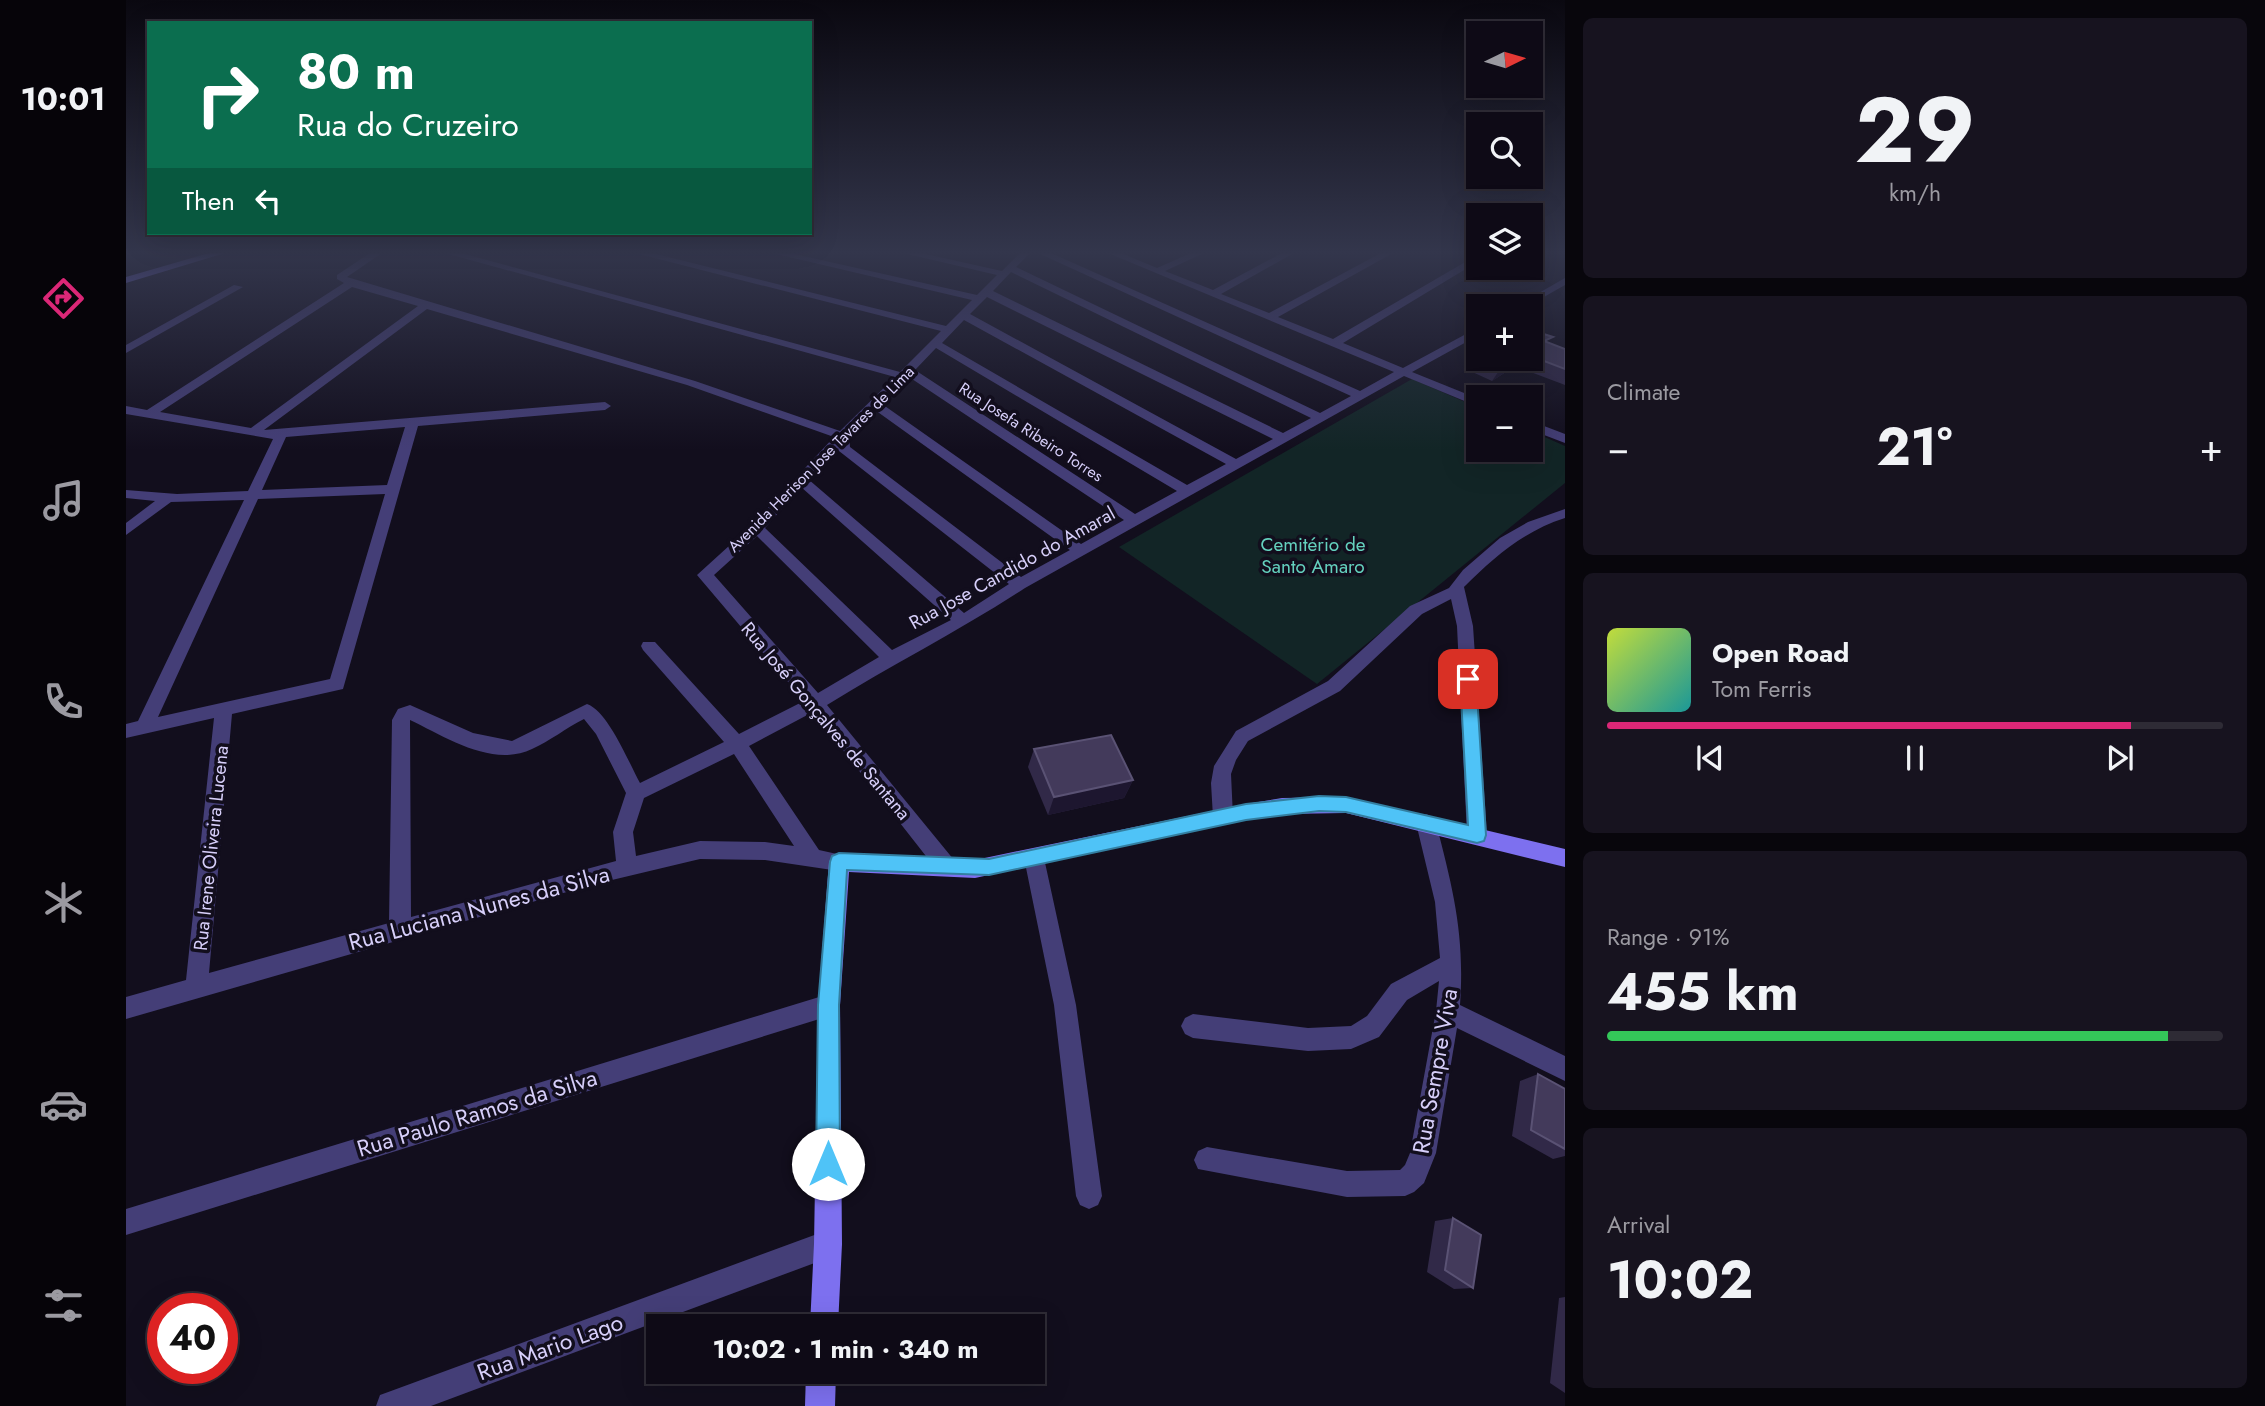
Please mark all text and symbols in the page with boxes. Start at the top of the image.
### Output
north arrow [1466,21,1544,98]
map controls [1466,21,1543,462]
text: 80 m [297,37,415,107]
icon: right [182,49,273,140]
text: 29 [1855,65,1975,196]
text: 10:01 [20,76,106,122]
text: Rua do Cruzeiro [297,102,519,148]
button: search [1466,112,1543,189]
text: km/h [1889,176,1941,210]
text: Then [182,182,235,220]
icon: left [249,182,287,220]
button: layers [1466,203,1543,280]
icon: directions [39,274,88,323]
button: + [1466,294,1543,371]
street label: Avenida Herison Jose Tavares de Lima [723,361,919,557]
text: Climate [1607,375,1680,409]
street label: Rua Josefa Ribeiro Torres [954,377,1108,487]
button: − [1466,385,1543,462]
text: 21° [1877,409,1953,485]
text: − [1607,420,1629,475]
text: + [2200,420,2223,475]
icon: music [39,476,88,525]
street label: Rua Jose Candido do Amaral [904,500,1120,636]
park label: Cemitério de Santo Amaro [1260,531,1366,580]
street label: Rua José Gonçalves de Santana [735,616,917,826]
text: Open Road [1712,634,1849,672]
pin [1438,649,1498,709]
icon: arrive [1449,660,1487,698]
text: Tom Ferris [1712,672,1811,706]
icon: phone [39,677,88,726]
icon: previous [1691,739,1729,777]
icon: pause [1896,739,1934,777]
icon: next [2101,739,2139,777]
street label: Rua Irene Oliveira Lucena [187,744,235,952]
street label: Rua Luciana Nunes da Silva [345,857,613,959]
icon: climate [39,878,88,927]
text: Range · 91% [1607,920,1730,954]
text: 455 km [1607,954,1799,1030]
street label: Rua Sempre Viva [1404,986,1466,1156]
street label: Rua Paulo Ramos da Silva [353,1060,601,1166]
icon: car [39,1080,88,1129]
position arrow [791,1127,865,1201]
text: Arrival [1607,1208,1670,1242]
text: 10:02 [1607,1242,1753,1318]
icon: filters [39,1281,88,1330]
speed limit sign: 40 [147,1293,238,1384]
street label: Rua Mario Lago [472,1305,628,1389]
text: 10:02 · 1 min · 340 m [712,1330,979,1368]

